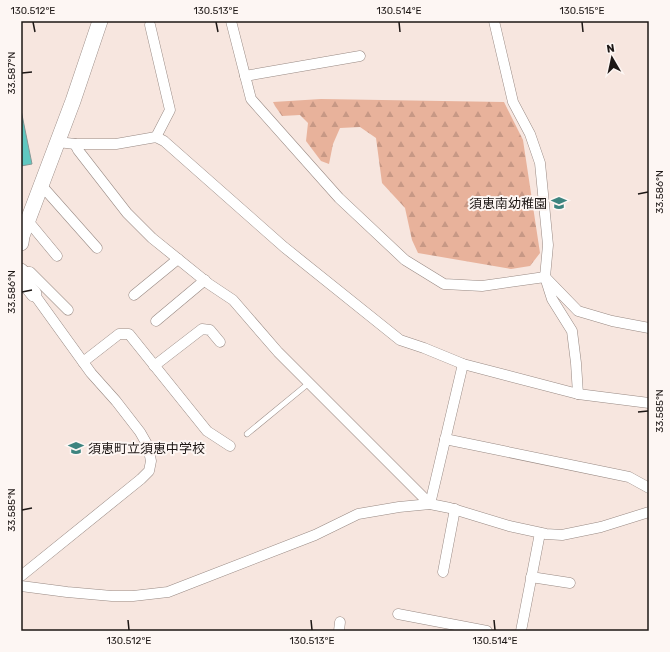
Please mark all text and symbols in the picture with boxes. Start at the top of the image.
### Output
text: 130.512°E [11,5,55,17]
text: 130.513°E [193,5,239,17]
text: 130.514°E [376,5,422,17]
text: 130.515°E [560,5,604,17]
north arrow [592,38,632,78]
text: N [606,42,616,56]
text: 33.587°N [6,52,18,94]
text: 33.586°N [654,170,666,214]
school or university icon: 須恵南幼稚園 [550,194,568,212]
place label: 須恵南幼稚園 [469,196,547,211]
text: 33.586°N [6,270,18,314]
text: 33.585°N [654,389,666,433]
school or university icon: 須恵町立須恵中学校 [67,439,85,457]
place label: 須恵町立須恵中学校 [88,441,205,456]
text: 33.585°N [6,488,18,532]
text: 130.512°E [107,635,151,647]
text: 130.513°E [289,635,335,647]
text: 130.514°E [472,635,518,647]

